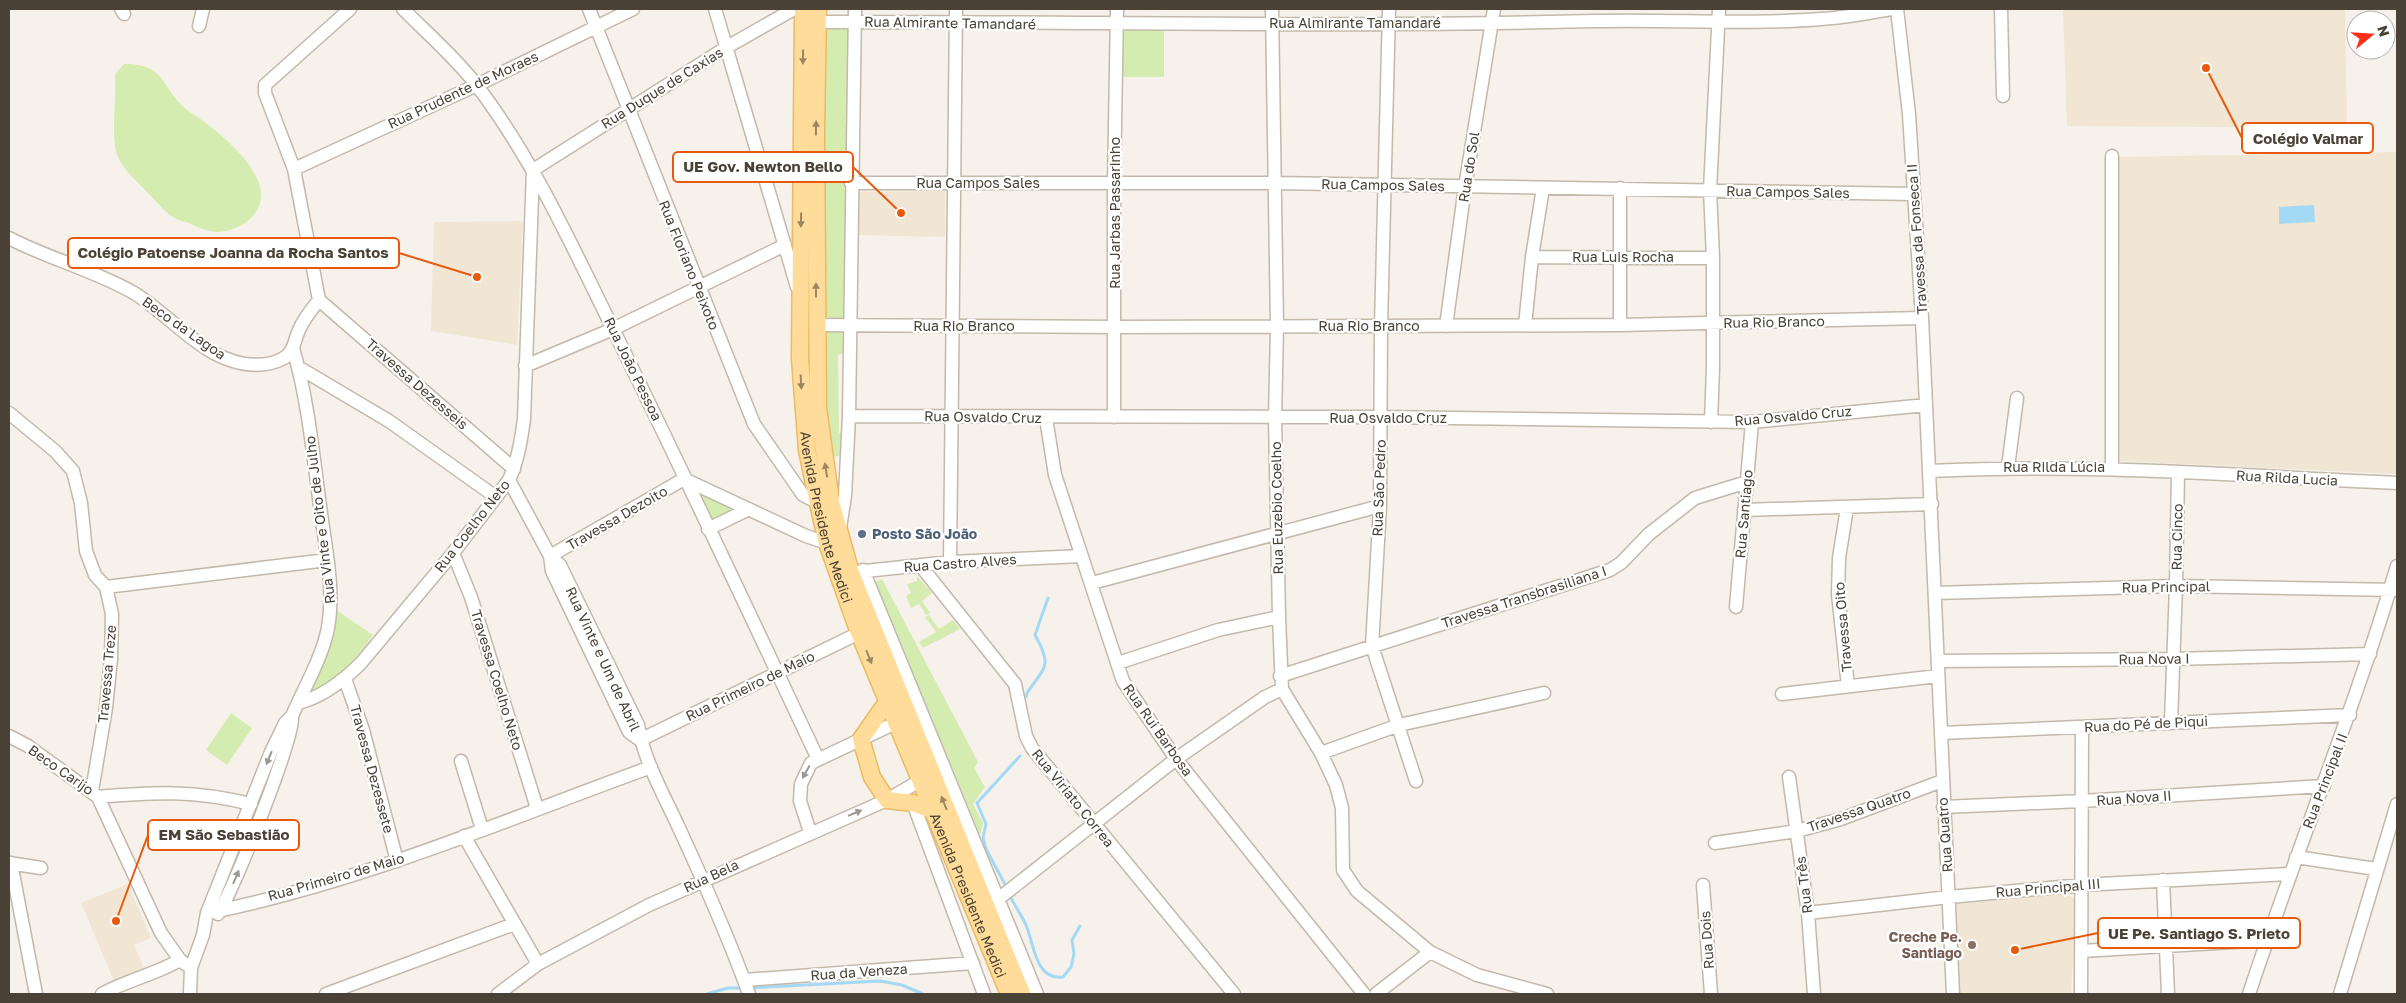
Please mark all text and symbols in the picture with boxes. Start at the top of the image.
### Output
north arrow [2346,10,2396,60]
street label: Rua Almirante Tamandaré [864,13,1036,32]
street label: Rua Almirante Tamandaré [1269,14,1441,31]
text: N [2374,23,2394,39]
street label: Rua Duque de Caxias [598,43,726,132]
street label: Rua Prudente de Moraes [385,47,541,132]
one-way arrow [798,50,806,66]
one-way arrow [812,119,820,135]
callout: Colégio Valmar [2242,123,2373,153]
text: Colégio Valmar [2253,129,2363,147]
street label: Rua do Sol [1455,130,1482,204]
street label: Rua Jarbas Passarinho [1106,137,1123,289]
callout: UE Gov. Newton Bello [673,152,853,182]
text: UE Gov. Newton Bello [683,157,843,175]
street label: Travessa da Fonseca II [1903,163,1930,315]
street label: Rua Campos Sales [916,174,1040,191]
street label: Rua Campos Sales [1321,175,1445,194]
street label: Rua Campos Sales [1726,182,1850,201]
street label: Rua Floriano Peixoto [656,197,723,332]
one-way arrow [797,212,805,228]
callout: Colégio Patoense Joanna da Rocha Santos [68,238,399,268]
text: Colégio Patoense Joanna da Rocha Santos [77,243,389,261]
street label: Rua Luis Rocha [1572,248,1674,265]
one-way arrow [812,282,820,298]
street label: Beco da Lagoa [139,293,229,363]
street label: Rua Rio Branco [1723,312,1825,331]
street label: Rua João Pessoa [601,314,666,423]
street label: Rua Rio Branco [913,317,1015,334]
street label: Rua Rio Branco [1318,317,1420,334]
street label: Travessa Dezesseis [363,335,472,433]
one-way arrow [798,375,806,391]
street label: Rua Osvaldo Cruz [1734,402,1852,429]
street label: Rua Osvaldo Cruz [924,407,1042,426]
street label: Rua Osvaldo Cruz [1329,409,1447,426]
street label: Avenida Presidente Medici [798,431,857,605]
street label: Rua Vinte e Oito de Julho [301,435,338,605]
street label: Rua São Pedro [1368,439,1389,537]
street label: Rua Euzebio Coelho [1267,441,1286,575]
street label: Rua Rilda Lúcia [2003,458,2105,475]
one-way arrow [821,461,829,477]
street label: Rua Rilda Lucia [2236,466,2339,489]
street label: Rua Santiago [1731,469,1756,559]
street label: Rua Coelho Neto [430,476,513,575]
street label: Travessa Dezoito [563,482,670,553]
street label: Rua Cinco [2167,503,2186,571]
place label: Posto São João [872,525,977,542]
marker: Posto São João [856,528,868,540]
street label: Rua Castro Alves [903,550,1017,575]
street label: Travessa Transbrasiliana I [1439,562,1609,631]
street label: Rua Principal [2122,577,2210,596]
street label: Travessa Oito [1830,581,1855,673]
street label: Rua Vinte e Um de Abril [562,584,644,734]
street label: Travessa Coelho Neto [468,608,527,752]
street label: Travessa Treze [94,624,119,724]
street label: Rua Primeiro de Maio [683,647,817,724]
street label: Rua Nova I [2118,649,2190,668]
one-way arrow [866,650,874,665]
street label: Rua Rui Barbosa [1120,680,1197,779]
street label: Travessa Dezessete [347,703,398,835]
street label: Rua do Pé de Piqui [2083,712,2208,735]
street label: Rua Principal II [2299,731,2351,831]
street label: Beco Carijo [25,741,97,798]
street label: Rua Viriato Correa [1029,745,1118,850]
one-way arrow [264,751,272,765]
one-way arrow [802,765,810,780]
street label: Travessa Quatro [1805,784,1913,835]
street label: Rua Nova II [2096,786,2172,809]
one-way arrow [940,796,948,810]
street label: Rua Quatro [1933,797,1956,873]
one-way arrow [848,809,862,817]
street label: Avenida Presidente Medici [927,810,1010,980]
callout: EM São Sebastião [148,820,299,850]
text: EM São Sebastião [159,825,289,843]
street label: Rua Primeiro de Maio [266,849,406,904]
street label: Rua Bela [680,855,741,896]
street label: Rua Três [1792,856,1815,915]
one-way arrow [232,870,240,884]
street label: Rua Principal III [1995,874,2101,901]
street label: Rua Dois [1696,910,1717,970]
callout: UE Pe. Santiago S. Prieto [2098,918,2300,948]
text: UE Pe. Santiago S. Prieto [2108,924,2290,942]
place label: Creche Pe. Santiago [1889,928,1962,961]
marker: Creche Pe. Santiago [1966,939,1978,951]
street label: Rua da Veneza [810,960,908,983]

